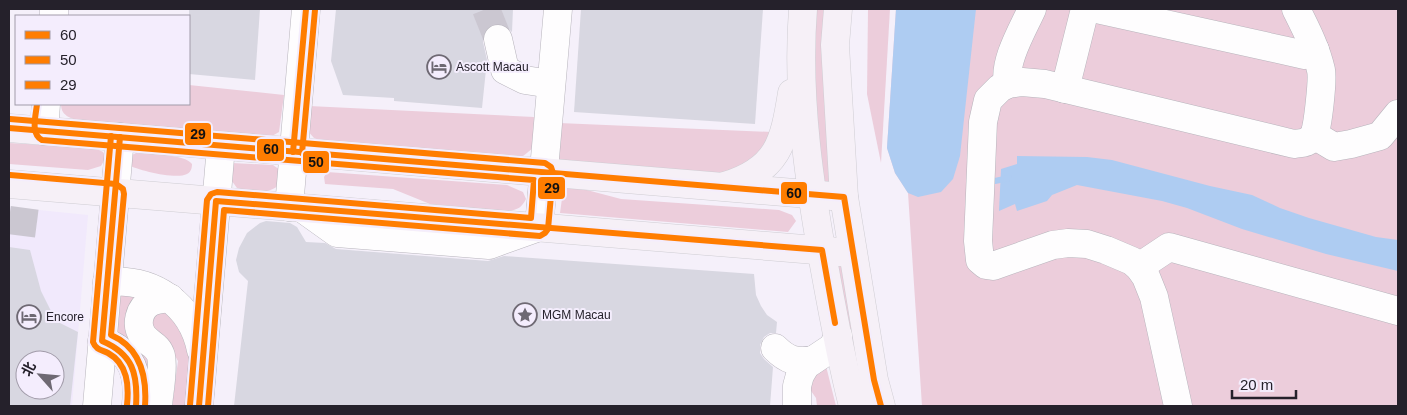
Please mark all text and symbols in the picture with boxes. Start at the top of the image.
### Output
legend [15,15,190,105]
text: 60 [60,26,77,43]
text: 50 [60,51,77,68]
hotel icon: Ascott Macau [426,54,452,80]
place label: Ascott Macau [456,60,529,74]
text: 29 [60,76,77,93]
line badge: 29 [184,122,212,146]
text: 29 [190,126,206,142]
line badge: 60 [256,138,285,162]
text: 60 [263,141,279,157]
line badge: 50 [302,150,330,174]
text: 50 [308,154,324,170]
line badge: 29 [537,176,566,200]
text: 29 [544,180,560,196]
line badge: 60 [780,181,808,205]
text: 60 [786,185,802,201]
place icon: MGM Macau [512,302,538,328]
hotel icon: Encore [16,304,42,330]
place label: MGM Macau [542,308,611,322]
place label: Encore [46,310,84,324]
north arrow [15,350,65,400]
text: 北 [18,359,39,379]
scale bar [1232,368,1296,400]
text: 20 m [1240,376,1273,393]

